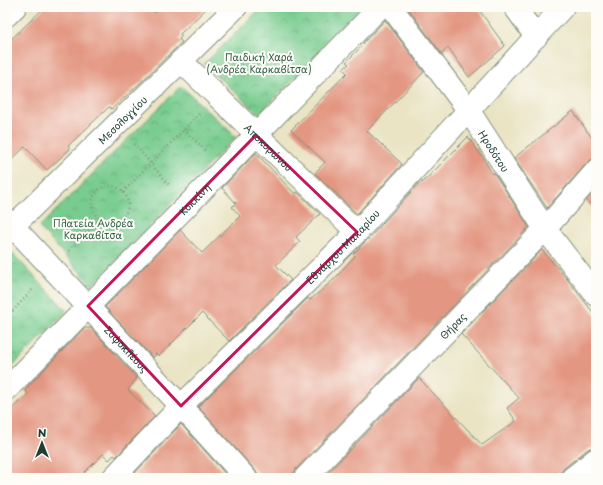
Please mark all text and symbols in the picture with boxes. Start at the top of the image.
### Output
park label: Παιδική Χαρά (Ανδρέα Καρκαβίτσα) [206,49,312,76]
street label: Μεσολογγίου [94,91,150,147]
street label: Αποκορώνου [242,120,297,174]
street label: Ηροδότου [475,127,514,175]
street label: Κοκκίνη [175,179,213,218]
street label: Εθνάρχου Μακαρίου [302,205,382,287]
park label: Πλατεία Ανδρέα Καρκαβίτσα [53,215,134,242]
street label: Θήρας [436,309,469,342]
street label: Σοφοκλέους [102,322,153,375]
north arrow [22,423,62,463]
text: N [38,424,47,441]

